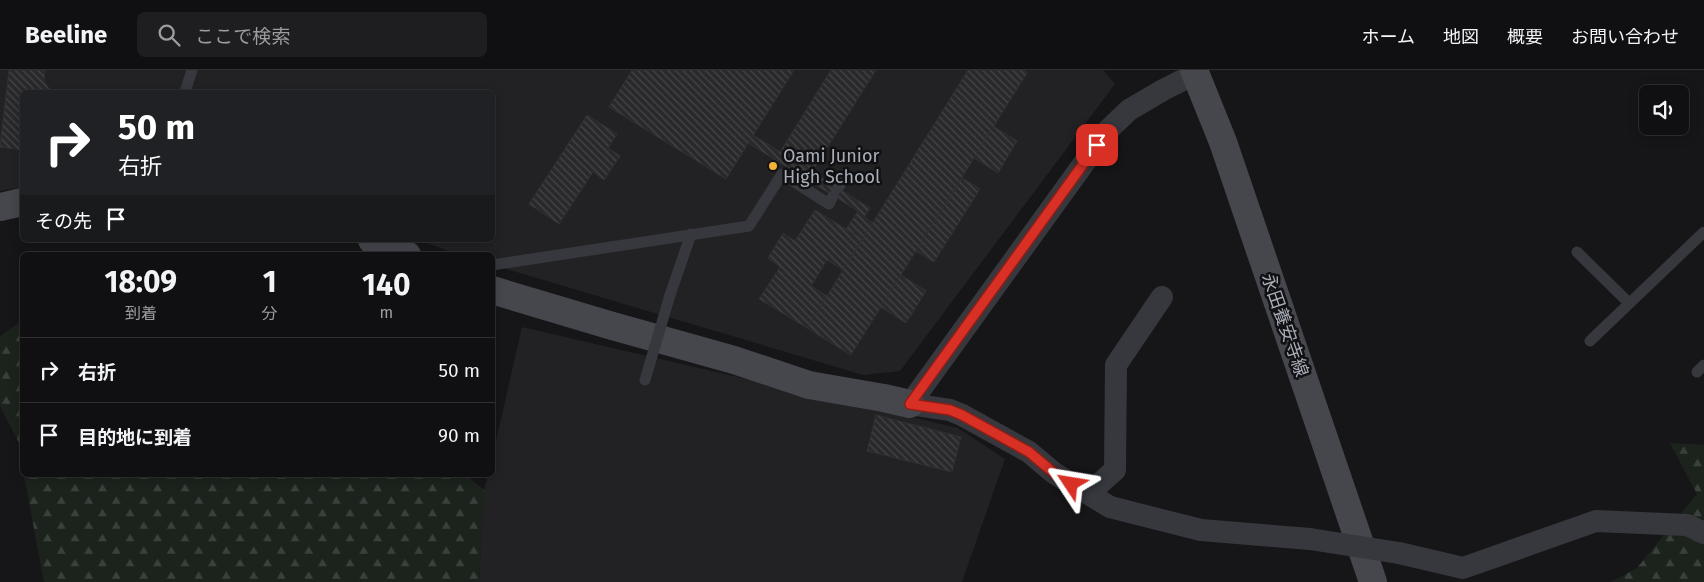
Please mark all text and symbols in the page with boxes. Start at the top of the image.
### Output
search box [137,12,487,57]
text: Beeline [25,21,107,49]
icon: search [155,21,183,49]
text: ここで検索 [195,25,290,48]
text: ホーム [1362,26,1415,48]
text: 地図 [1443,26,1479,48]
text: 概要 [1507,26,1543,48]
text: お問い合わせ [1571,26,1679,48]
map controls [1639,85,1689,135]
button: sound [1639,85,1689,135]
text: 50 m [118,106,195,148]
icon: right [35,110,100,175]
pin [1076,124,1118,166]
icon: arrive [1083,131,1111,159]
place label: Oami Junior High School [783,145,880,188]
text: 右折 [118,153,162,180]
marker: Oami Junior High School [767,160,779,172]
icon: arrive [102,205,130,233]
text: その先 [35,210,92,233]
text: 18:09 [104,264,177,300]
text: 1 [263,264,277,300]
text: 140 [362,267,411,303]
street label: 永田養安寺線 [1257,270,1313,380]
text: m [379,303,393,322]
text: 到着 [125,304,157,323]
text: 分 [262,304,278,323]
icon: right [35,356,63,384]
text: 50 m [439,359,480,382]
text: 右折 [78,361,116,384]
icon: arrive [35,421,63,449]
text: 90 m [438,424,480,447]
text: 目的地に到着 [78,426,192,449]
position arrow [1044,457,1096,509]

